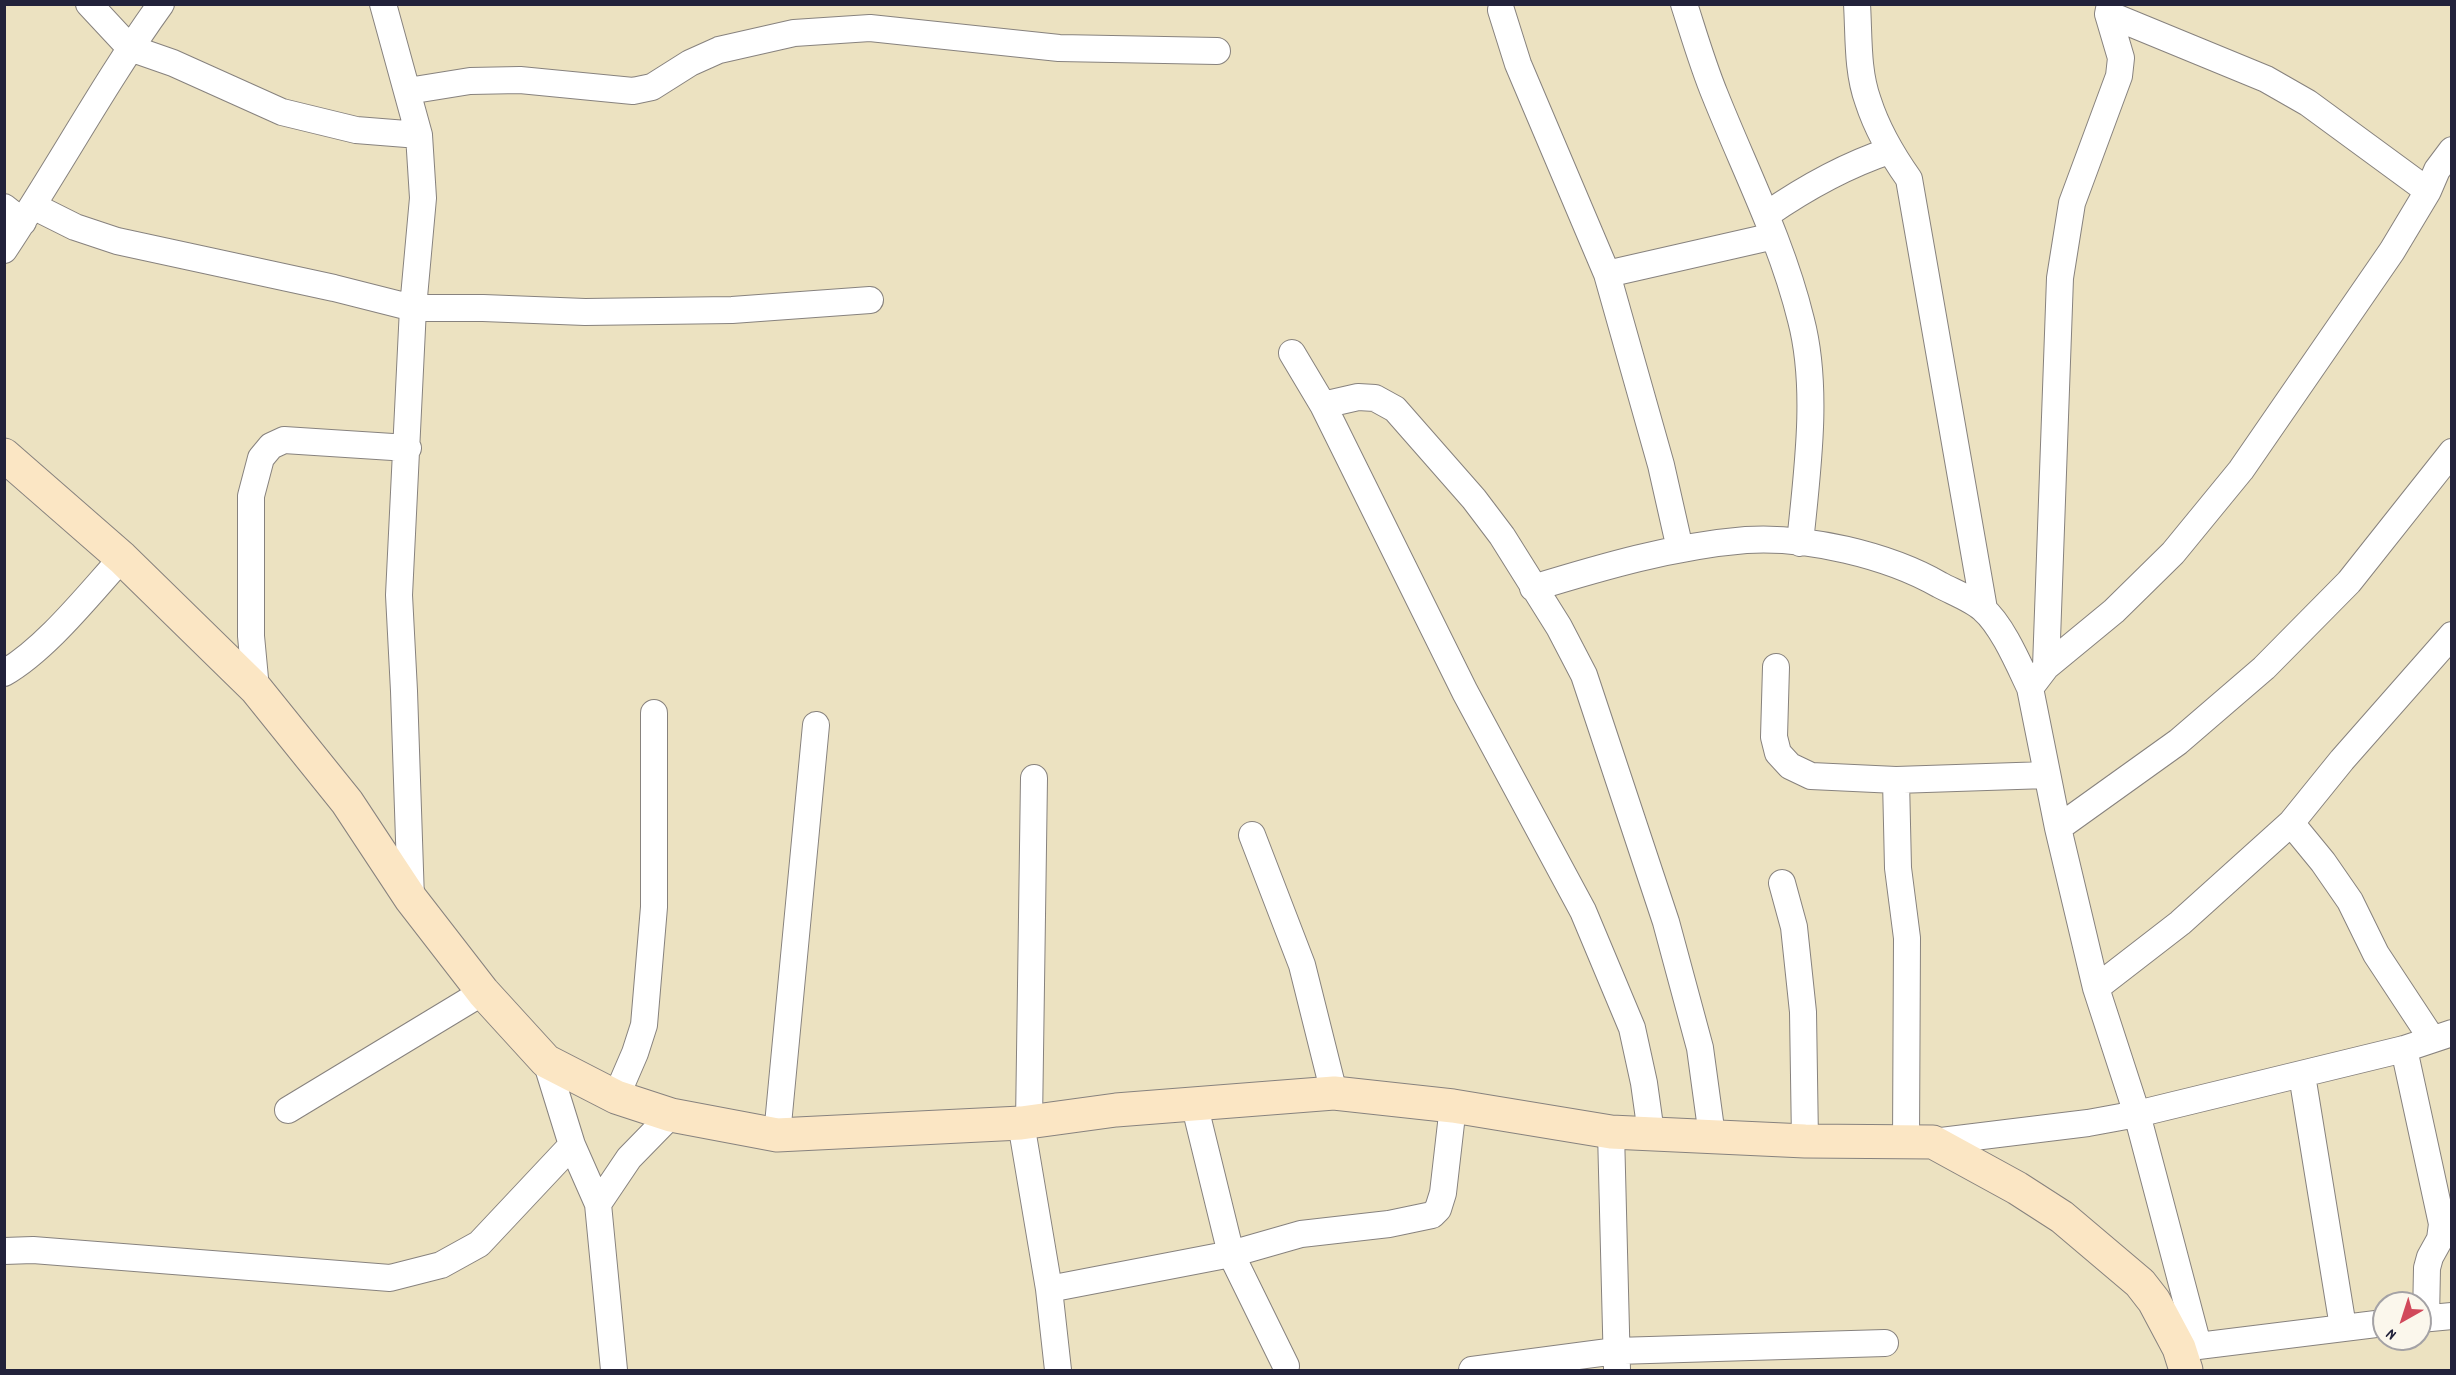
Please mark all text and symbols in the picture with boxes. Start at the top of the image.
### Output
north arrow [2372,1291,2432,1351]
text: N [2381,1322,2402,1345]

